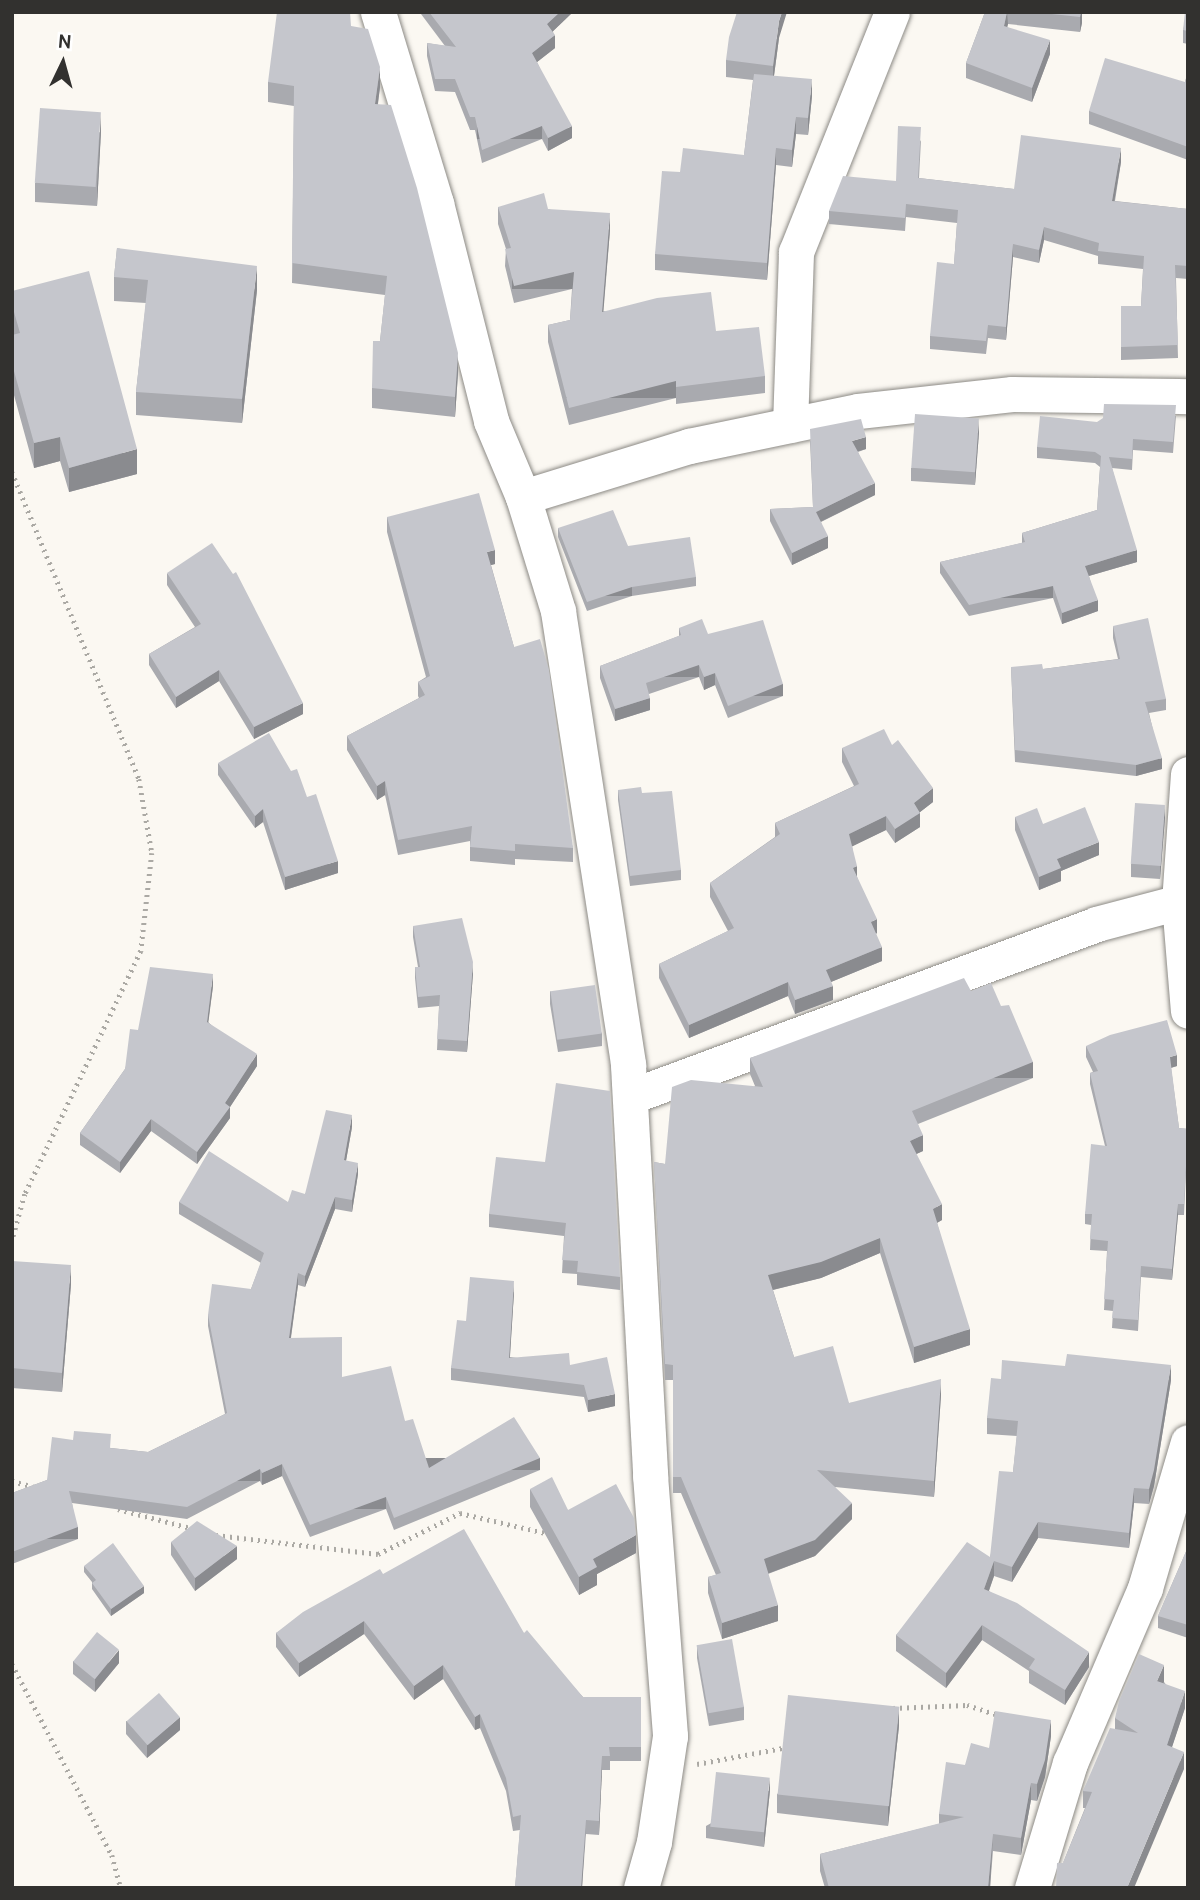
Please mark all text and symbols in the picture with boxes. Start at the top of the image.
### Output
north arrow [28,28,98,98]
text: N [57,30,73,54]

